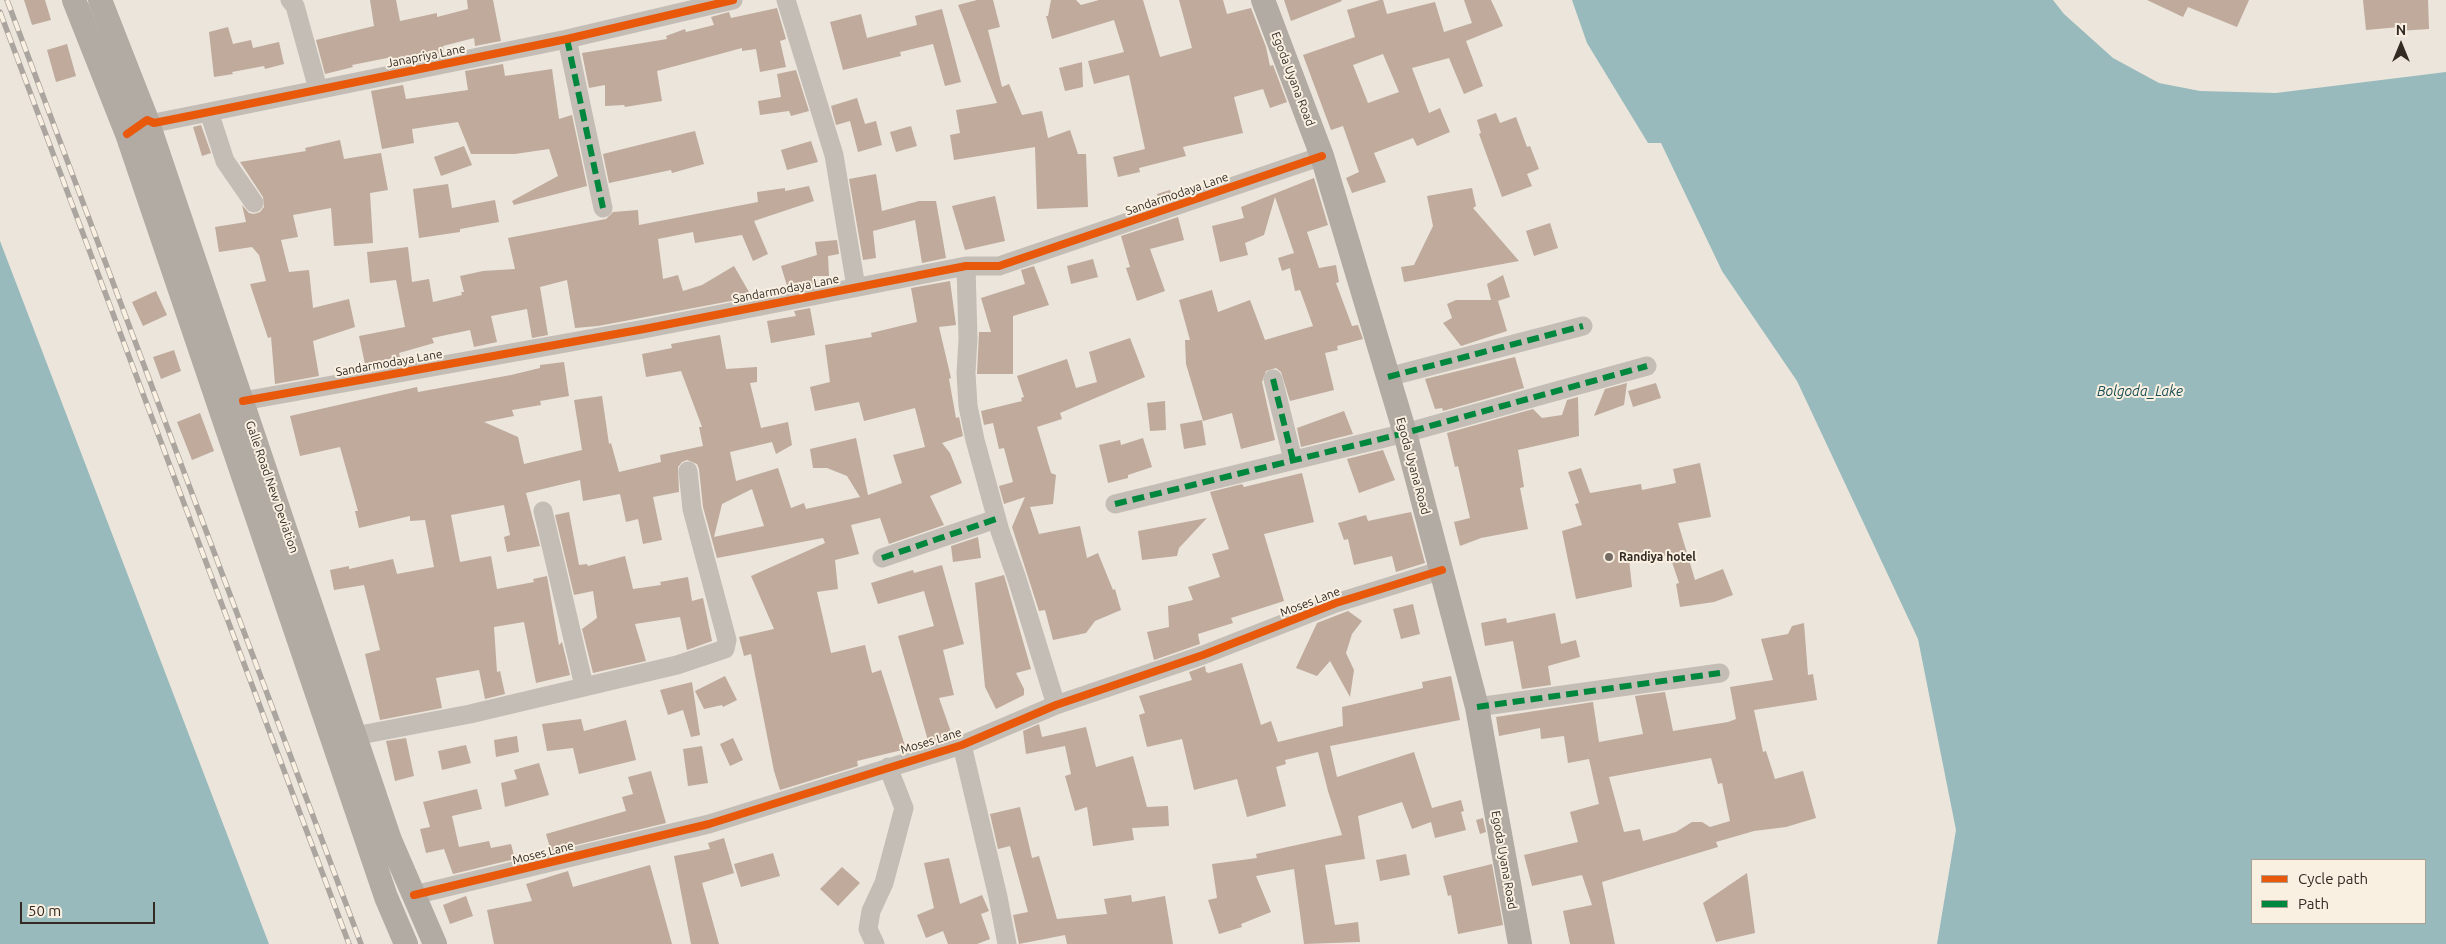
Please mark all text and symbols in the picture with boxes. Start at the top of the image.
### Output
north arrow [2376,20,2426,70]
text: N [2396,22,2406,38]
street label: Egoda Uyana Road [1268,30,1318,128]
street label: Janapriya Lane [385,41,467,71]
street label: Sandarmodaya Lane [1124,170,1230,218]
street label: Sandarmodaya Lane [732,272,840,306]
street label: Sandarmodaya Lane [335,347,443,379]
water label: Bolgoda_Lake [2097,383,2183,399]
street label: Egoda Uyana Road [1393,416,1433,516]
street label: Galle Road New Deviation [243,419,301,555]
place label: Randiya hotel [1619,550,1696,564]
marker: Randiya hotel [1603,551,1615,563]
street label: Moses Lane [1278,584,1342,620]
street label: Moses Lane [899,725,963,757]
street label: Egoda Uyana Road [1488,810,1520,910]
street label: Moses Lane [511,838,575,868]
legend [2251,859,2426,924]
text: Cycle path [2298,870,2368,887]
scale bar [22,892,158,924]
text: Path [2298,895,2329,912]
text: 50 m [28,902,61,919]

